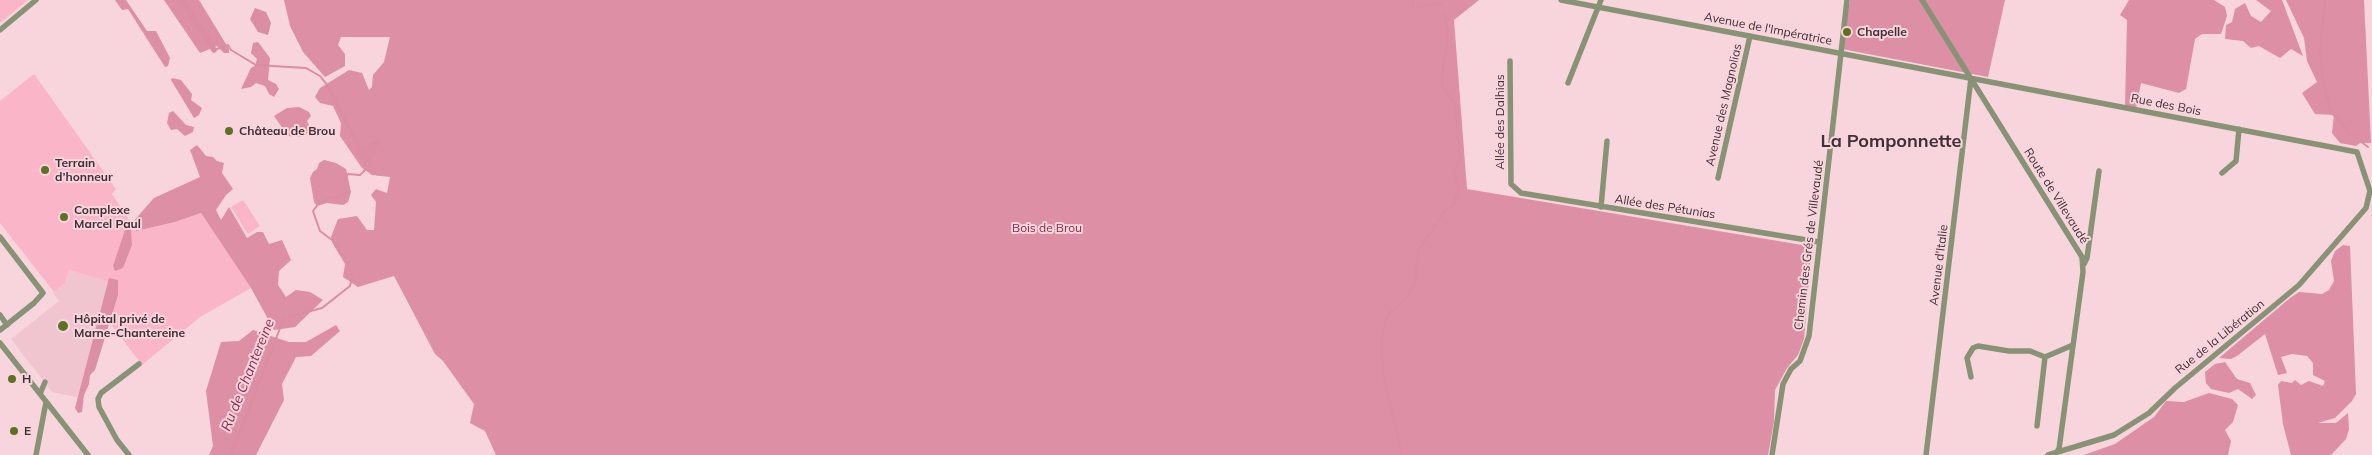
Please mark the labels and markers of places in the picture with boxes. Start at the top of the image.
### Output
place label: Chapelle [1857,25,1907,39]
marker: Chapelle [1841,26,1853,38]
place label: Château de Brou [239,124,335,138]
marker: Château de Brou [223,125,235,137]
place label: Terrain d’honneur [55,156,113,184]
marker: Terrain d’honneur [39,164,51,176]
place label: Complexe Marcel Paul [74,203,141,231]
marker: Complexe Marcel Paul [58,211,70,223]
place label: Hôpital privé de Marne-Chantereine [74,312,185,340]
marker: Hôpital privé de Marne-Chantereine [56,319,70,333]
place label: H [22,372,31,386]
marker: H [6,373,18,385]
place label: E [24,424,31,438]
marker: E [8,425,20,437]

